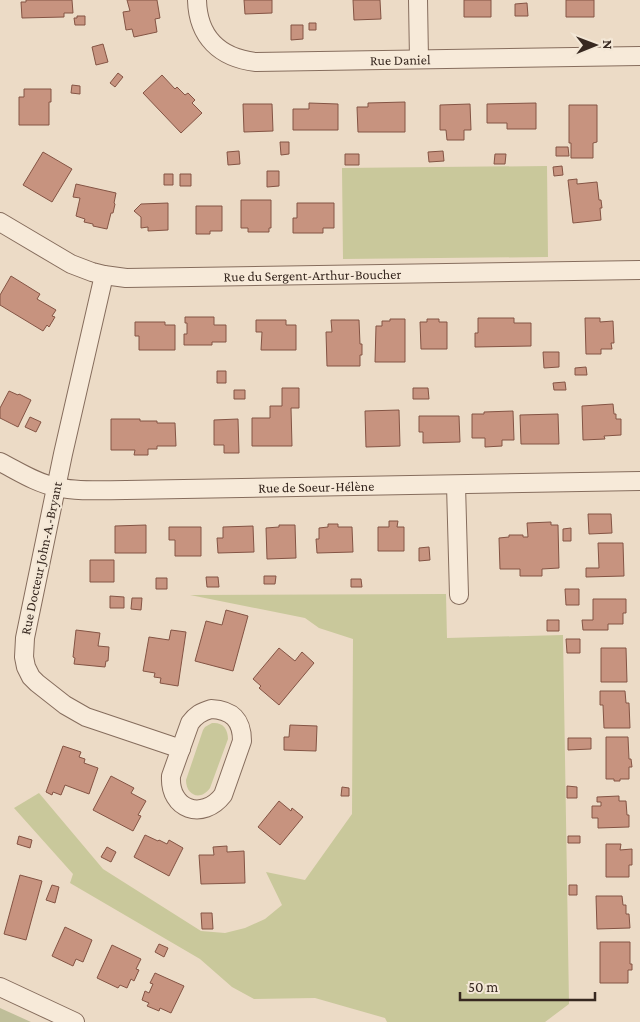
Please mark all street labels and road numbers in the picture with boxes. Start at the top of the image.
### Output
street label: Rue Daniel [370,51,431,68]
street label: Rue du Sergent-Arthur-Boucher [223,266,401,284]
street label: Rue de Soeur-Hélène [258,478,374,496]
street label: Rue Docteur John-A.-Bryant [17,480,65,636]

